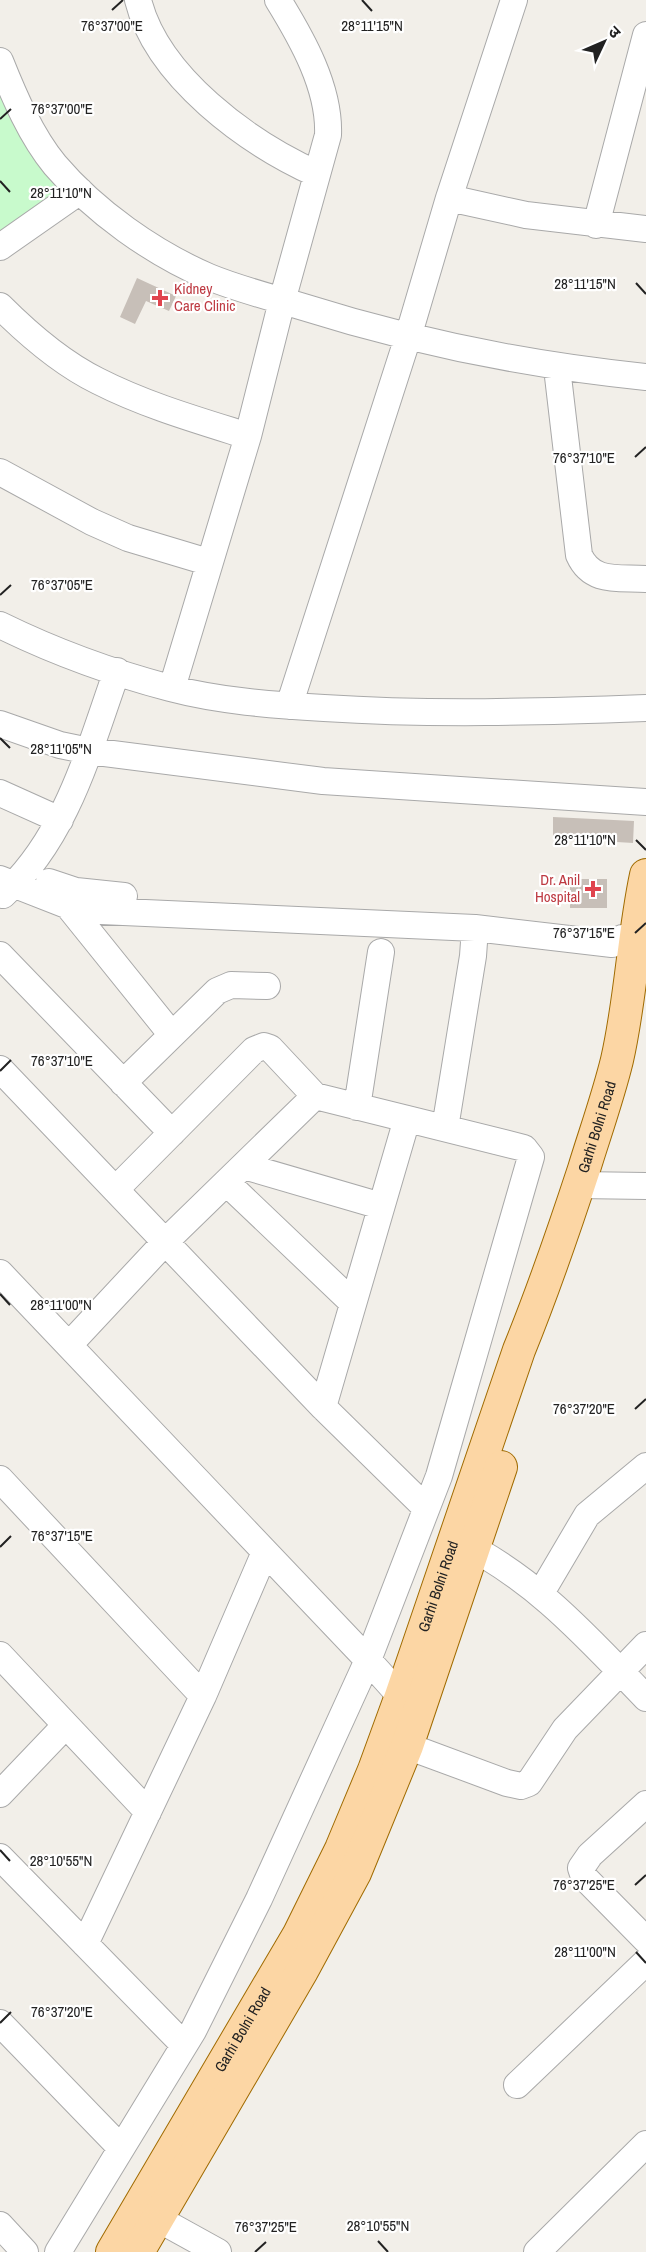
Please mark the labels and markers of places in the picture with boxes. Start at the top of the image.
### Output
place label: Kidney Care Clinic [174,278,236,316]
marker: Kidney Care Clinic [151,289,169,307]
place label: Dr. Anil Hospital [535,869,580,907]
marker: Dr. Anil Hospital [584,880,602,898]

